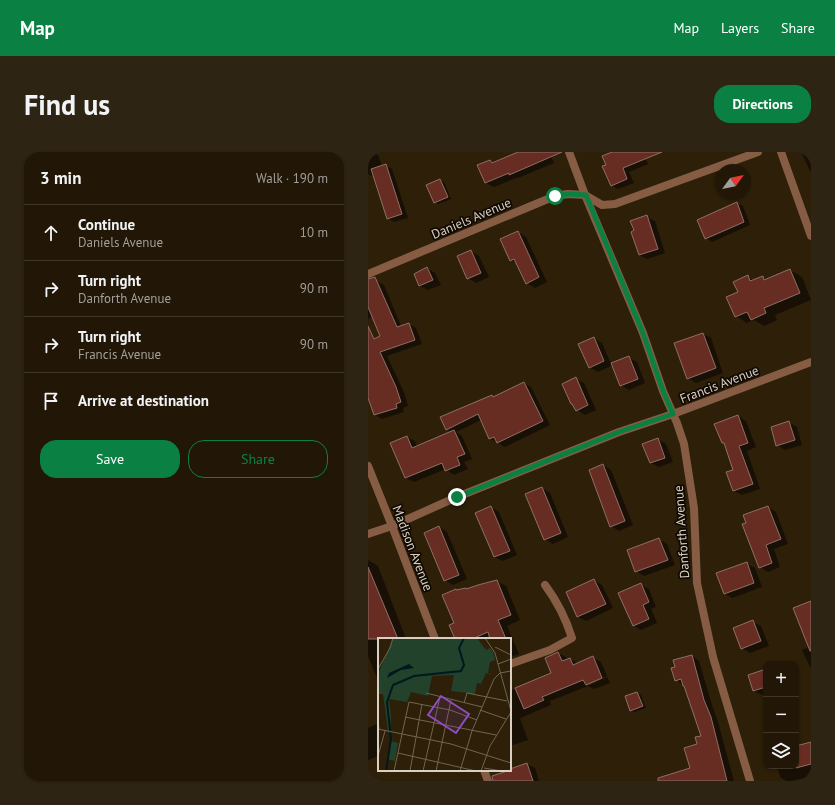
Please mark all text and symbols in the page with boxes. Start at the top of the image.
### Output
text: Map [20,16,55,40]
text: Map [673,19,699,37]
text: Layers [721,19,759,37]
text: Share [781,19,815,37]
button: Directions [714,85,811,123]
text: Find us [24,86,110,123]
north arrow [715,164,751,200]
text: 3 min [40,167,81,189]
text: Walk · 190 m [256,170,328,187]
route start [546,187,564,205]
street label: Daniels Avenue [429,194,514,243]
text: Continue [78,215,135,234]
icon: ahead [40,222,62,244]
text: 10 m [300,224,328,241]
text: Daniels Avenue [78,234,163,251]
text: Turn right [78,271,141,290]
icon: right [40,278,62,300]
text: 90 m [300,280,328,297]
text: Danforth Avenue [78,290,171,307]
text: Turn right [78,327,141,346]
icon: right [40,334,62,356]
text: 90 m [300,336,328,353]
text: Francis Avenue [78,346,161,363]
street label: Francis Avenue [677,362,761,407]
icon: arrive [40,390,62,412]
text: Arrive at destination [78,391,209,410]
button: Save [40,440,180,478]
button: Share [188,440,328,478]
street label: Danforth Avenue [670,485,693,579]
route end [448,488,466,506]
street label: Madison Avenue [388,503,437,593]
inset map [378,638,511,771]
map controls [763,661,799,769]
button: + [763,661,799,697]
button: − [763,697,799,733]
button: layers [763,733,799,769]

